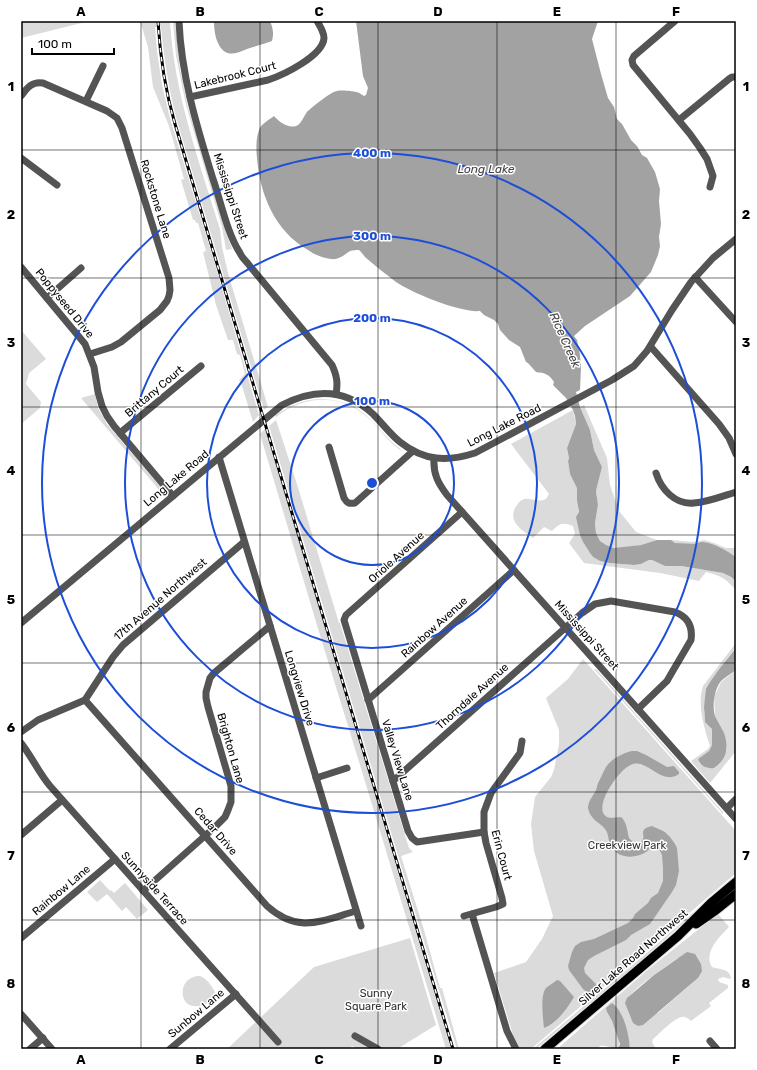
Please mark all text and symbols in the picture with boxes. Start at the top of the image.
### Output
text: A [76,4,86,19]
text: B [195,4,205,19]
text: C [314,4,324,19]
text: D [433,4,443,19]
text: E [553,4,561,19]
text: F [672,4,680,19]
scale bar [32,30,114,56]
text: 100 m [38,37,72,51]
street label: Lakebrook Court [193,59,278,92]
text: 1 [8,79,14,94]
text: 1 [743,79,749,94]
text: 400 m [353,146,391,160]
street label: Mississippi Street [211,152,251,241]
street label: Rockstone Lane [137,158,174,240]
water label: Long Lake [457,162,515,176]
text: 2 [7,207,15,222]
text: 2 [742,207,750,222]
text: 300 m [353,229,391,243]
street label: Poppyseed Drive [33,266,97,341]
water label: Rice Creek [547,310,584,371]
text: 200 m [353,311,391,325]
text: 3 [7,335,16,350]
text: 3 [742,335,751,350]
street label: Brittany Court [122,363,187,420]
text: 100 m [354,394,390,408]
street label: Long Lake Road [465,401,543,450]
street label: Long Lake Road [141,447,211,509]
text: 4 [7,463,16,478]
text: 4 [742,463,751,478]
centre of rings [365,476,379,490]
street label: Oriole Avenue [366,529,427,586]
street label: 17th Avenue Northwest [111,555,210,643]
text: 5 [7,592,15,607]
text: 5 [742,592,750,607]
street label: Rainbow Avenue [398,594,470,661]
street label: Mississippi Street [552,598,622,673]
street label: Longview Drive [282,649,317,727]
street label: Thorndale Avenue [434,661,511,732]
street label: Brighton Lane [214,712,247,785]
street label: Valley View Lane [379,718,416,802]
text: 6 [7,720,16,735]
text: 6 [742,720,751,735]
street label: Cedar Drive [191,805,240,858]
street label: Erin Court [489,829,515,882]
park label: Creekview Park [588,839,666,852]
text: 7 [7,848,15,863]
text: 7 [742,848,750,863]
street label: Sunnyside Terrace [118,849,191,928]
street label: Rainbow Lane [30,862,93,918]
street label: Silver Lake Road Northwest [576,906,691,1008]
text: 8 [7,976,16,991]
text: 8 [742,976,751,991]
street label: Sunbow Lane [166,986,227,1041]
park label: Sunny Square Park [345,987,407,1013]
text: A [76,1052,86,1067]
text: B [195,1052,205,1067]
text: C [314,1052,324,1067]
text: D [433,1052,443,1067]
text: E [553,1052,561,1067]
text: F [672,1052,680,1067]

